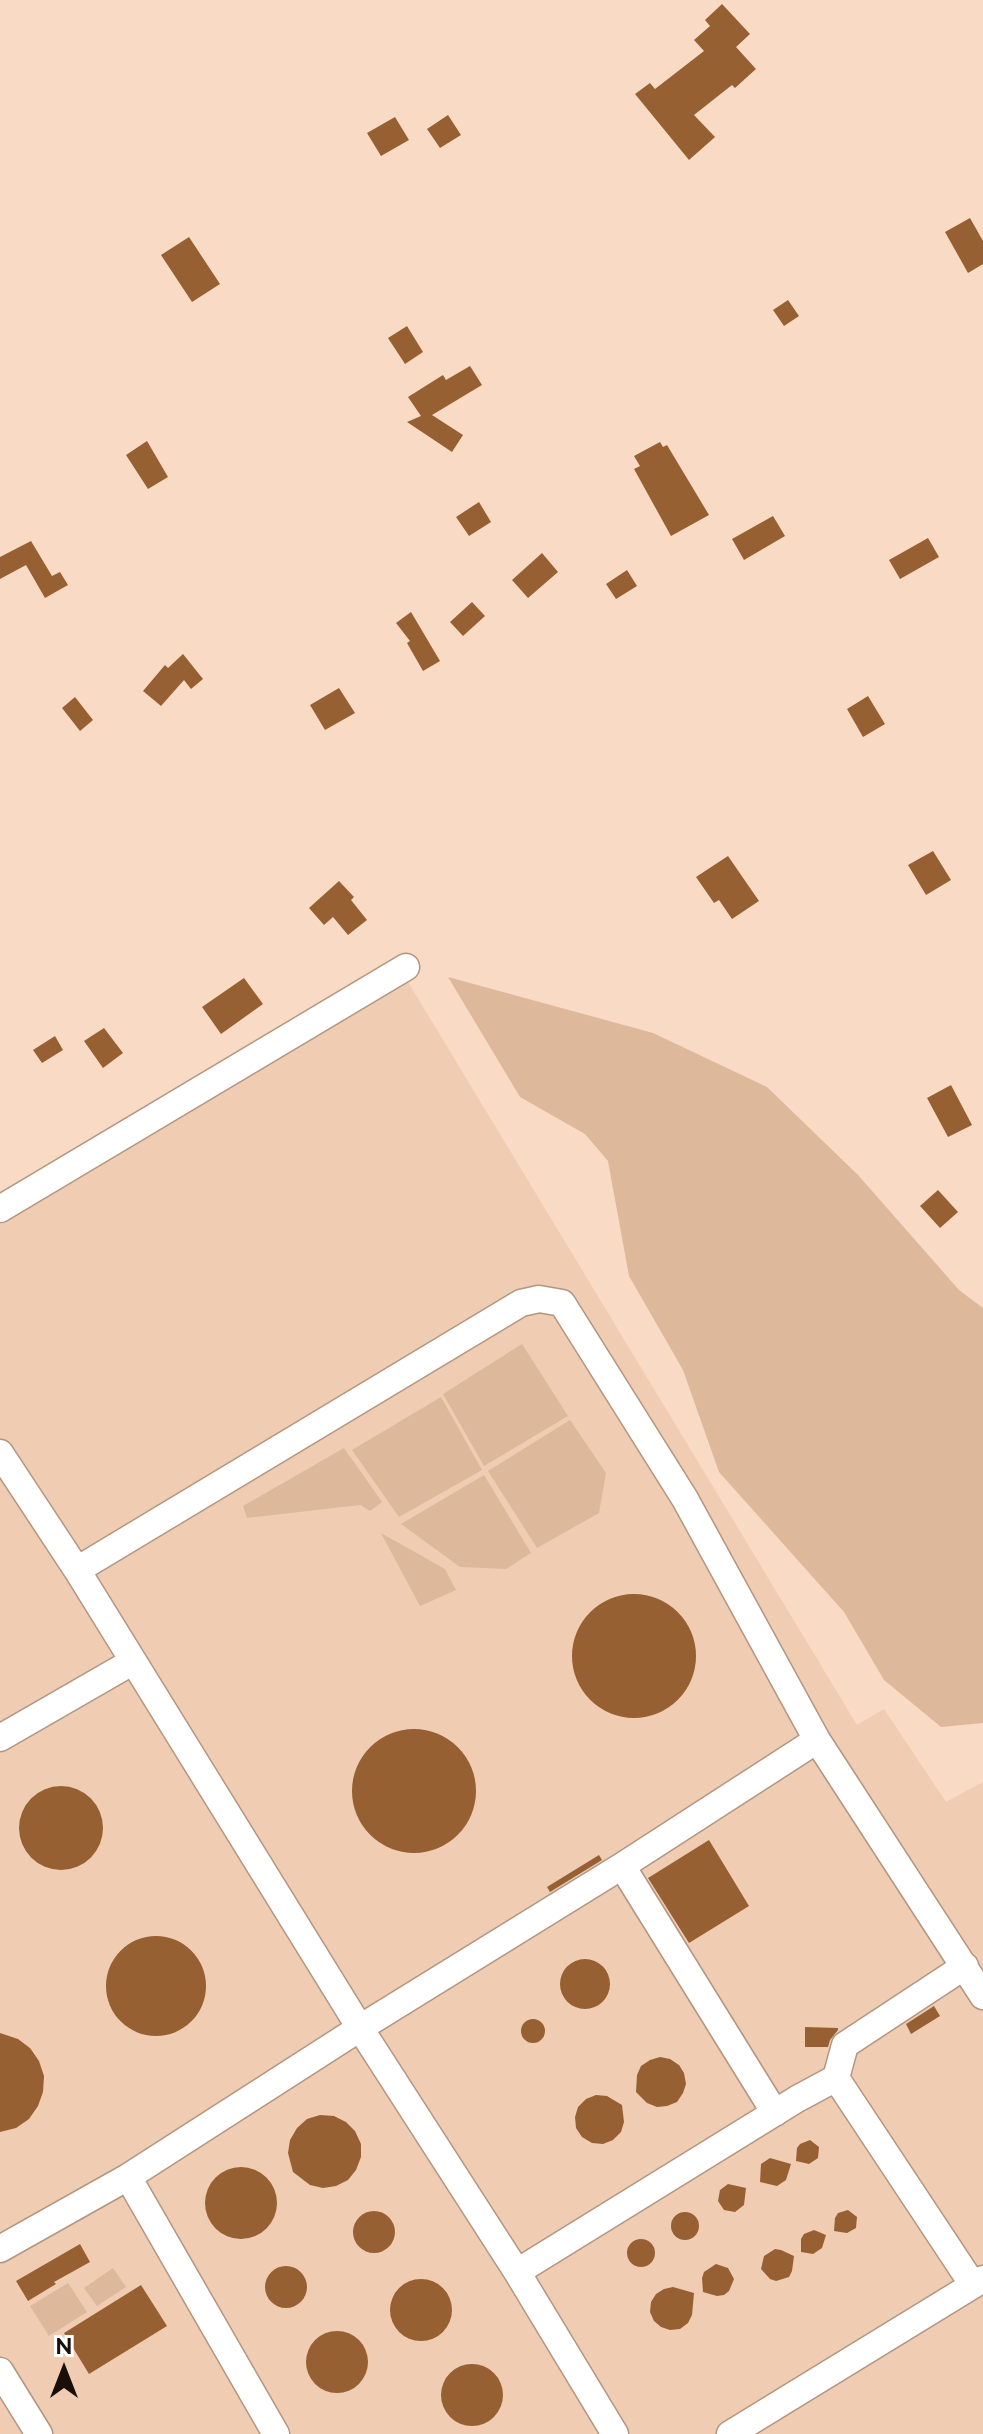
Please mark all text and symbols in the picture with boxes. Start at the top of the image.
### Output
north arrow [24,2330,104,2410]
text: N [56,2333,72,2359]

